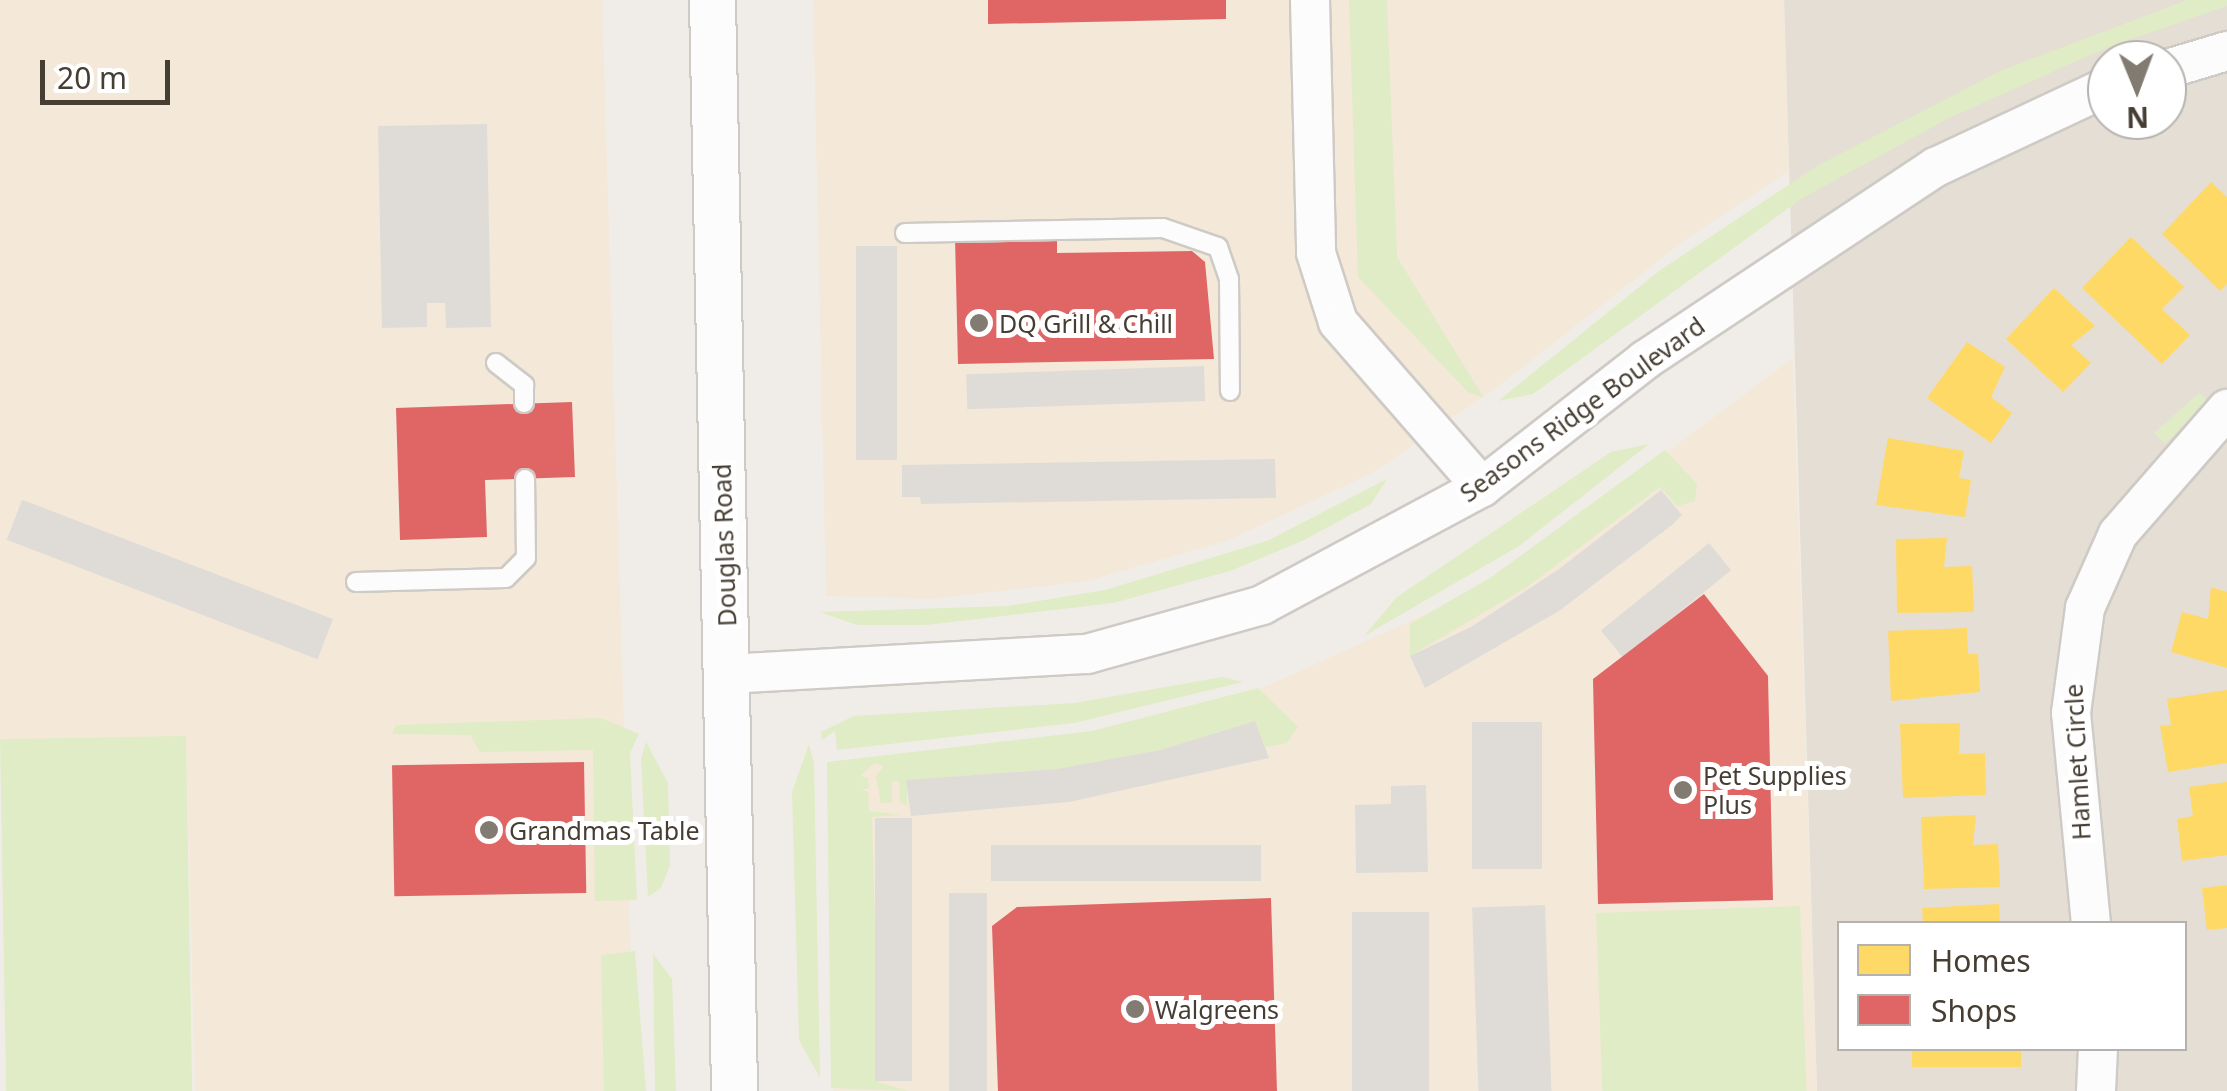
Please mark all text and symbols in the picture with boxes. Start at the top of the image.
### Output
scale bar [45,40,175,102]
north arrow [2087,40,2187,140]
text: 20 m [57,57,127,98]
text: N [2126,99,2149,137]
place label: DQ Grill & Chill [999,308,1173,338]
street label: Seasons Ridge Boulevard [1454,310,1710,508]
marker: DQ Grill & Chill [968,312,990,334]
street label: Douglas Road [706,463,742,627]
street label: Hamlet Circle [2058,683,2096,841]
place label: Pet Supplies Plus [1703,761,1847,820]
marker: Pet Supplies Plus [1672,779,1694,801]
place label: Grandmas Table [509,815,700,845]
marker: Grandmas Table [478,819,500,841]
legend [1837,921,2187,1051]
text: Homes [1931,940,2031,981]
text: Shops [1931,990,2017,1031]
place label: Walgreens [1155,994,1279,1024]
marker: Walgreens [1124,998,1146,1020]

